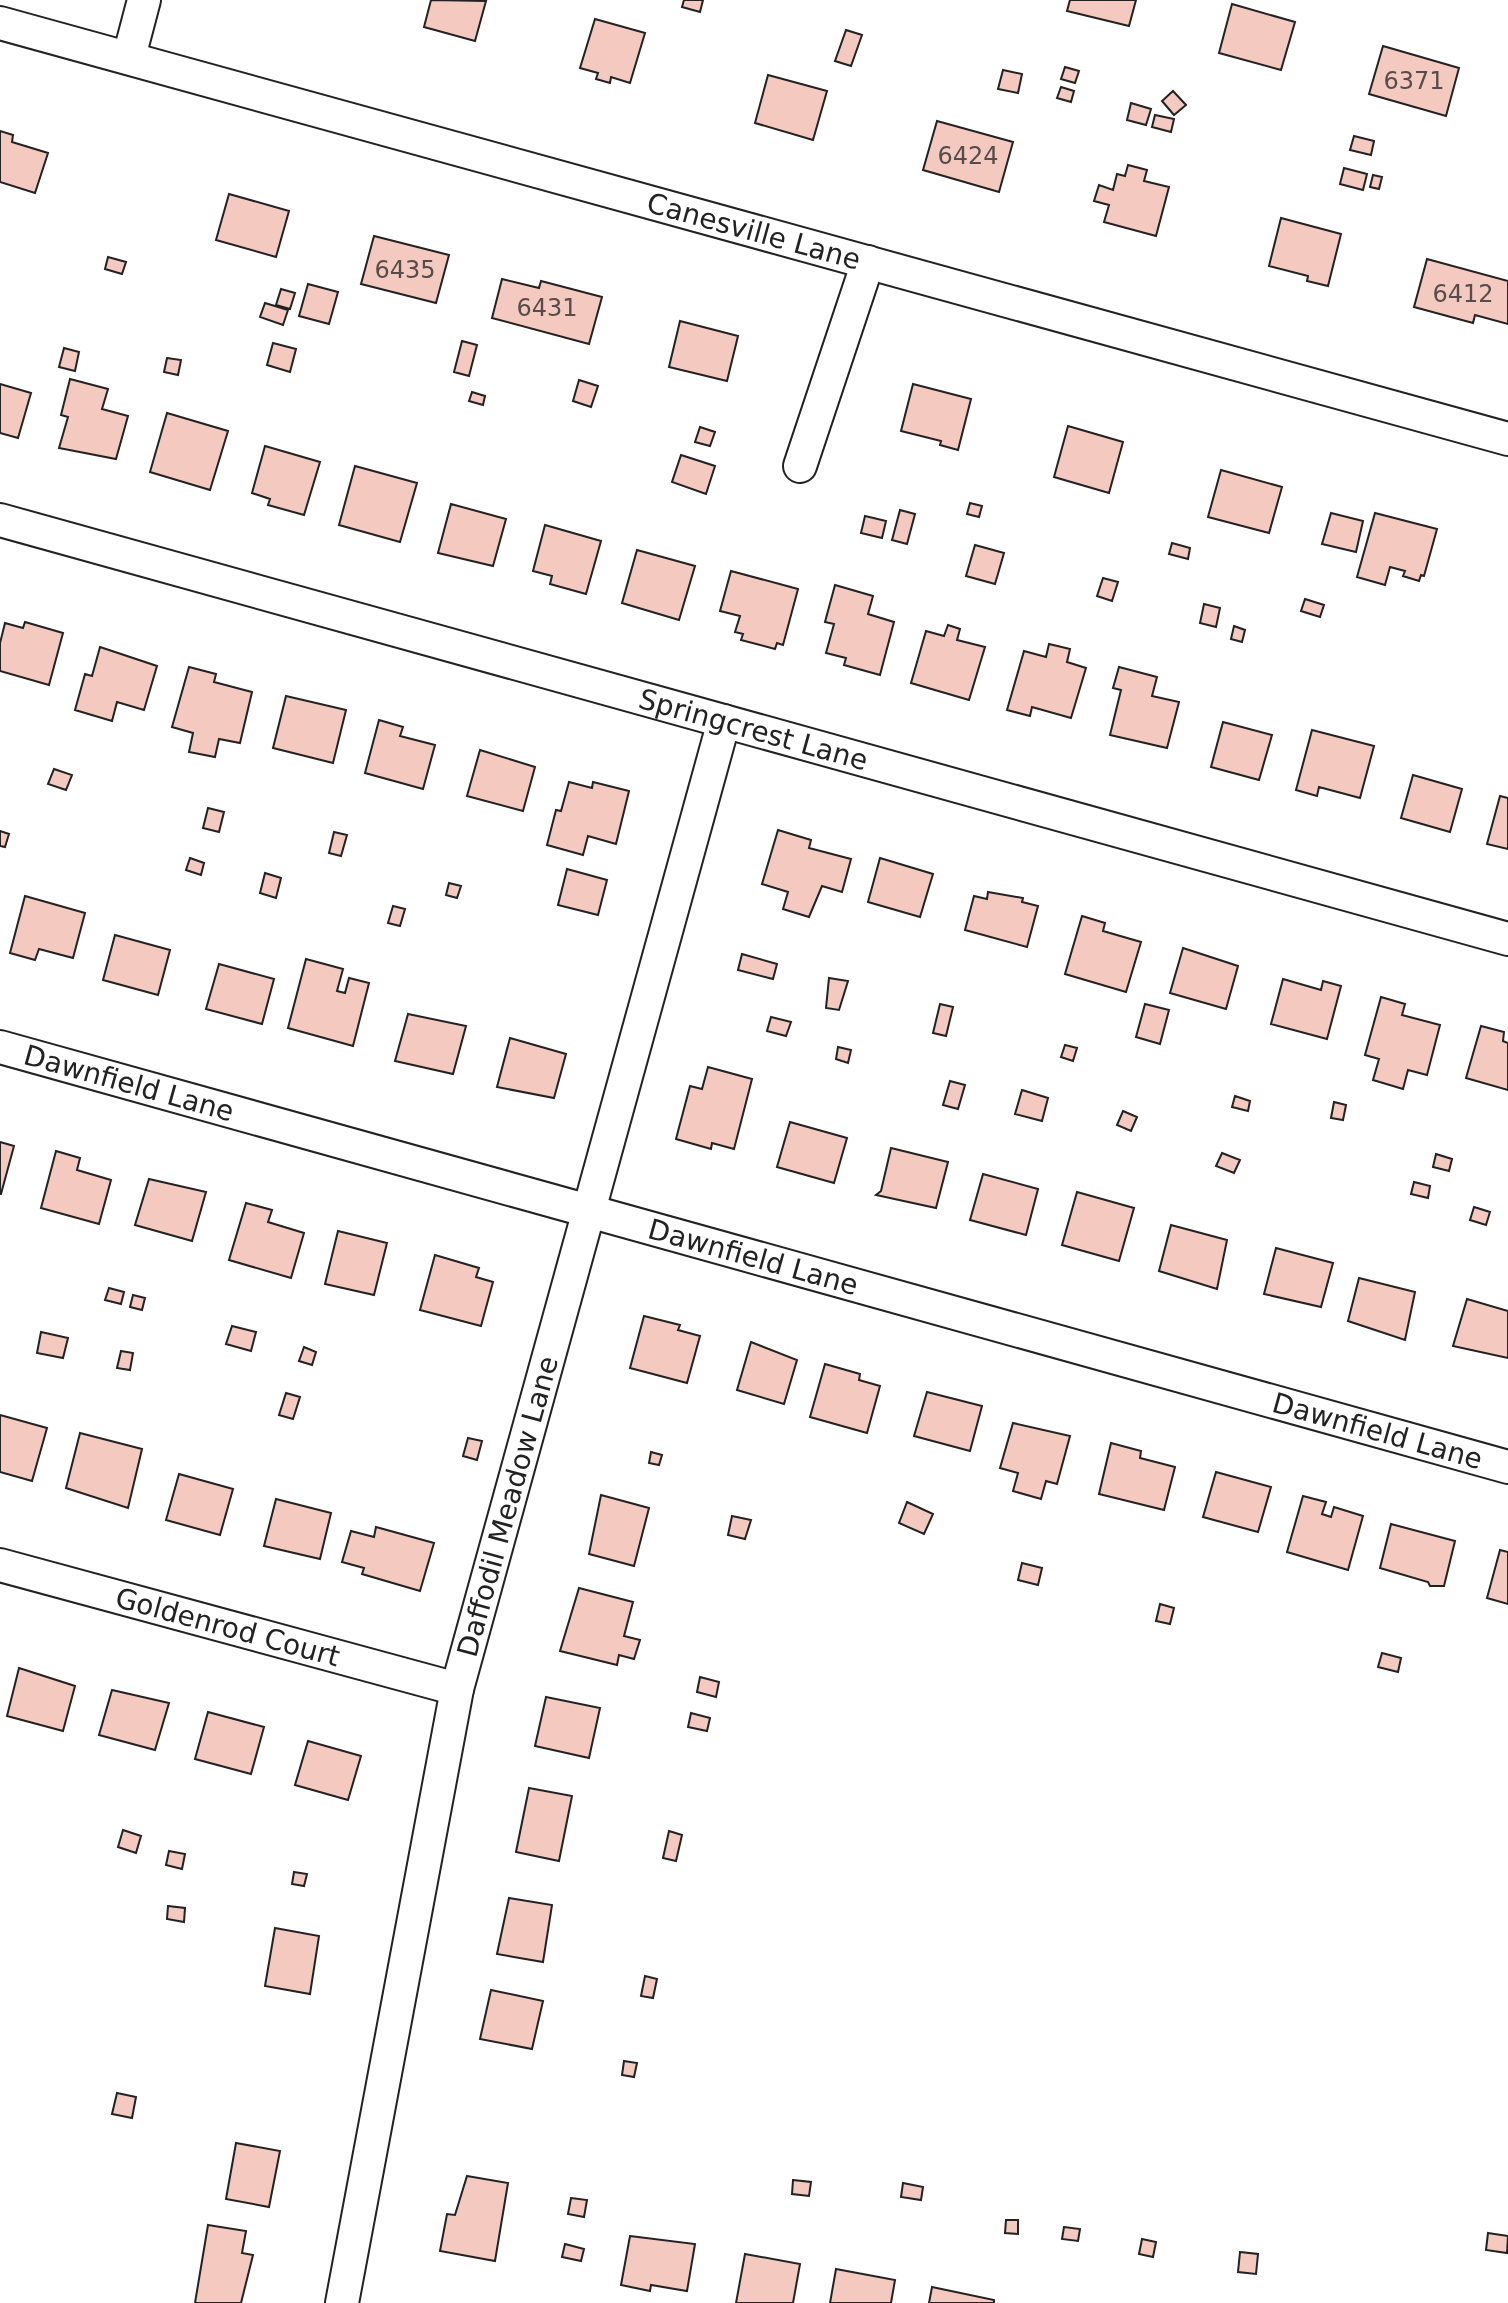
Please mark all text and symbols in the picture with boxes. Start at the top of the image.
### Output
house number: 6371 [1383,67,1445,95]
house number: 6424 [937,142,999,170]
street label: Canesville Lane [643,186,864,277]
house number: 6435 [374,256,436,284]
house number: 6412 [1432,280,1494,308]
house number: 6431 [516,294,578,322]
street label: Springcrest Lane [635,682,872,777]
street label: Dawnfield Lane [20,1038,238,1128]
street label: Dawnfield Lane [644,1212,862,1302]
street label: Daffodil Meadow Lane [451,1353,565,1661]
street label: Dawnfield Lane [1269,1386,1486,1476]
street label: Goldenrod Court [112,1581,343,1673]

